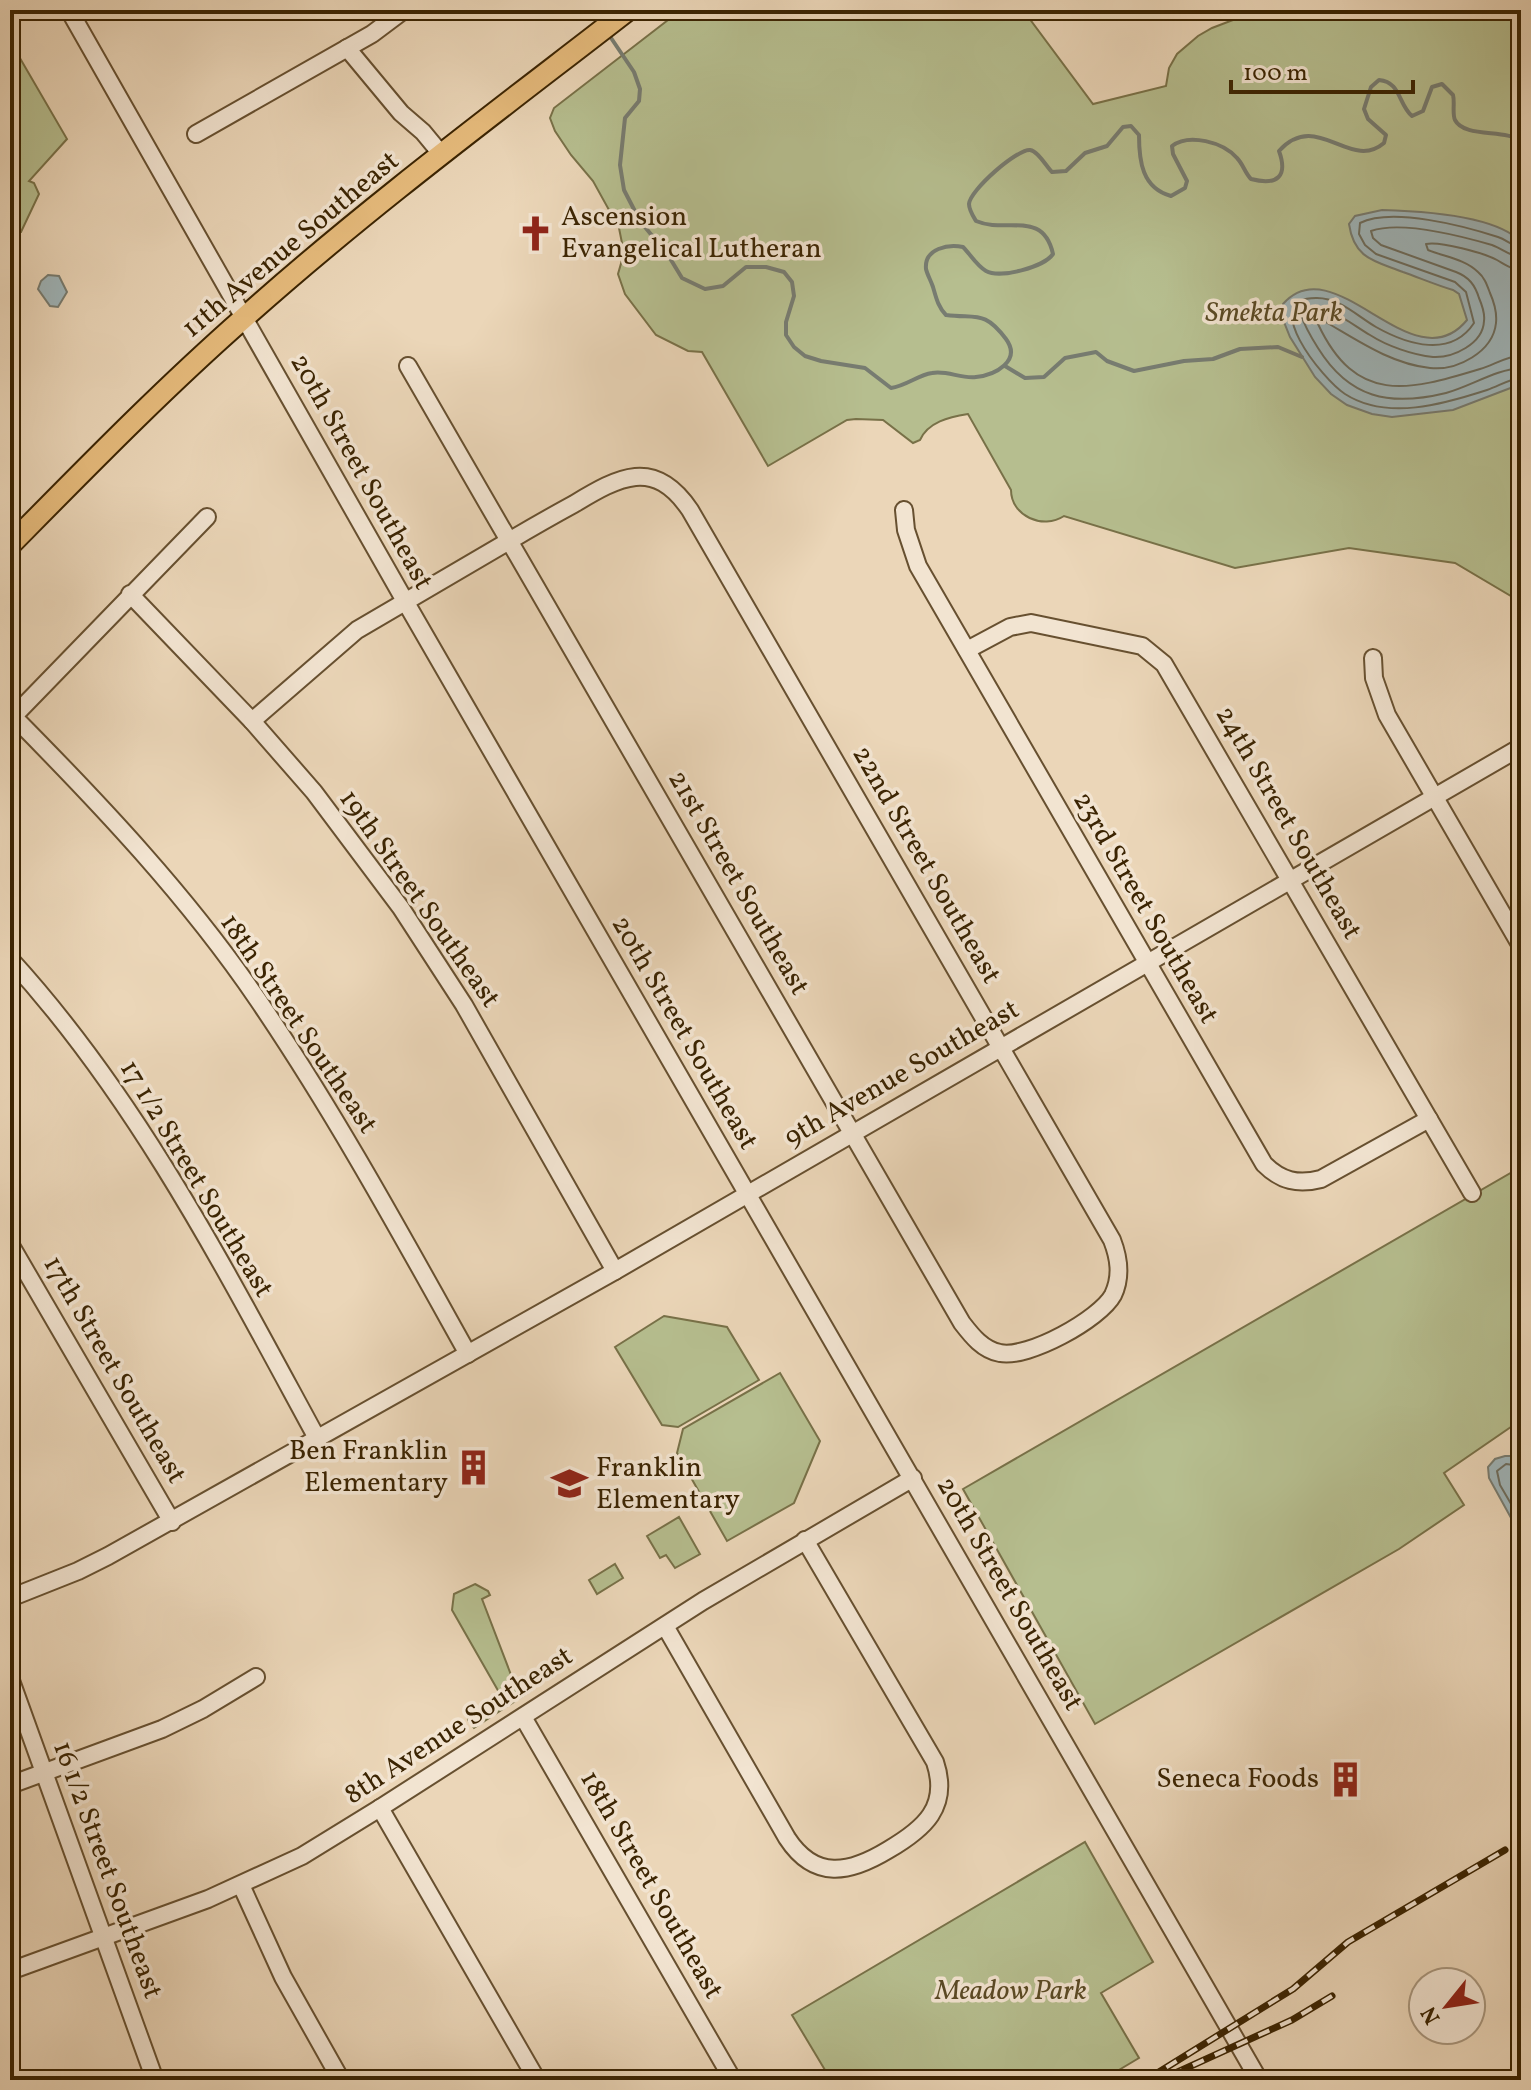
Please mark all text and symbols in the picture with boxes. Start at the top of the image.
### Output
scale bar [1231,44,1413,94]
text: 100 m [1243,57,1308,91]
street label: 11th Avenue Southeast [174,142,408,348]
place label: Ascension Evangelical Lutheran [561,198,822,269]
church icon: Ascension Evangelical Lutheran [516,214,554,252]
park label: Smekta Park [1205,294,1343,333]
street label: 20th Street Southeast [280,347,442,597]
street label: 24th Street Southeast [1205,699,1371,947]
street label: 22nd Street Southeast [842,739,1010,991]
street label: 21st Street Southeast [658,763,818,1003]
street label: 19th Street Southeast [329,782,509,1016]
street label: 23rd Street Southeast [1063,785,1227,1031]
street label: 18th Street Southeast [210,906,386,1142]
street label: 20th Street Southeast [601,909,767,1157]
street label: 9th Avenue Southeast [777,991,1027,1157]
street label: 17 1/2 Street Southeast [109,1053,283,1305]
street label: 17th Street Southeast [33,1249,195,1491]
place label: Ben Franklin Elementary [289,1432,448,1503]
building icon: Ben Franklin Elementary [455,1448,493,1486]
place label: Franklin Elementary [596,1449,740,1520]
school or university icon: Franklin Elementary [551,1465,589,1503]
street label: 20th Street Southeast [926,1470,1092,1718]
street label: 8th Avenue Southeast [337,1637,581,1815]
street label: 16 1/2 Street Southeast [42,1736,172,2004]
place label: Seneca Foods [1156,1760,1319,1799]
building icon: Seneca Foods [1326,1760,1364,1798]
street label: 18th Street Southeast [570,1764,732,2006]
north arrow [1407,1966,1487,2046]
park label: Meadow Park [934,1972,1087,2011]
text: N [1414,2000,1449,2029]

